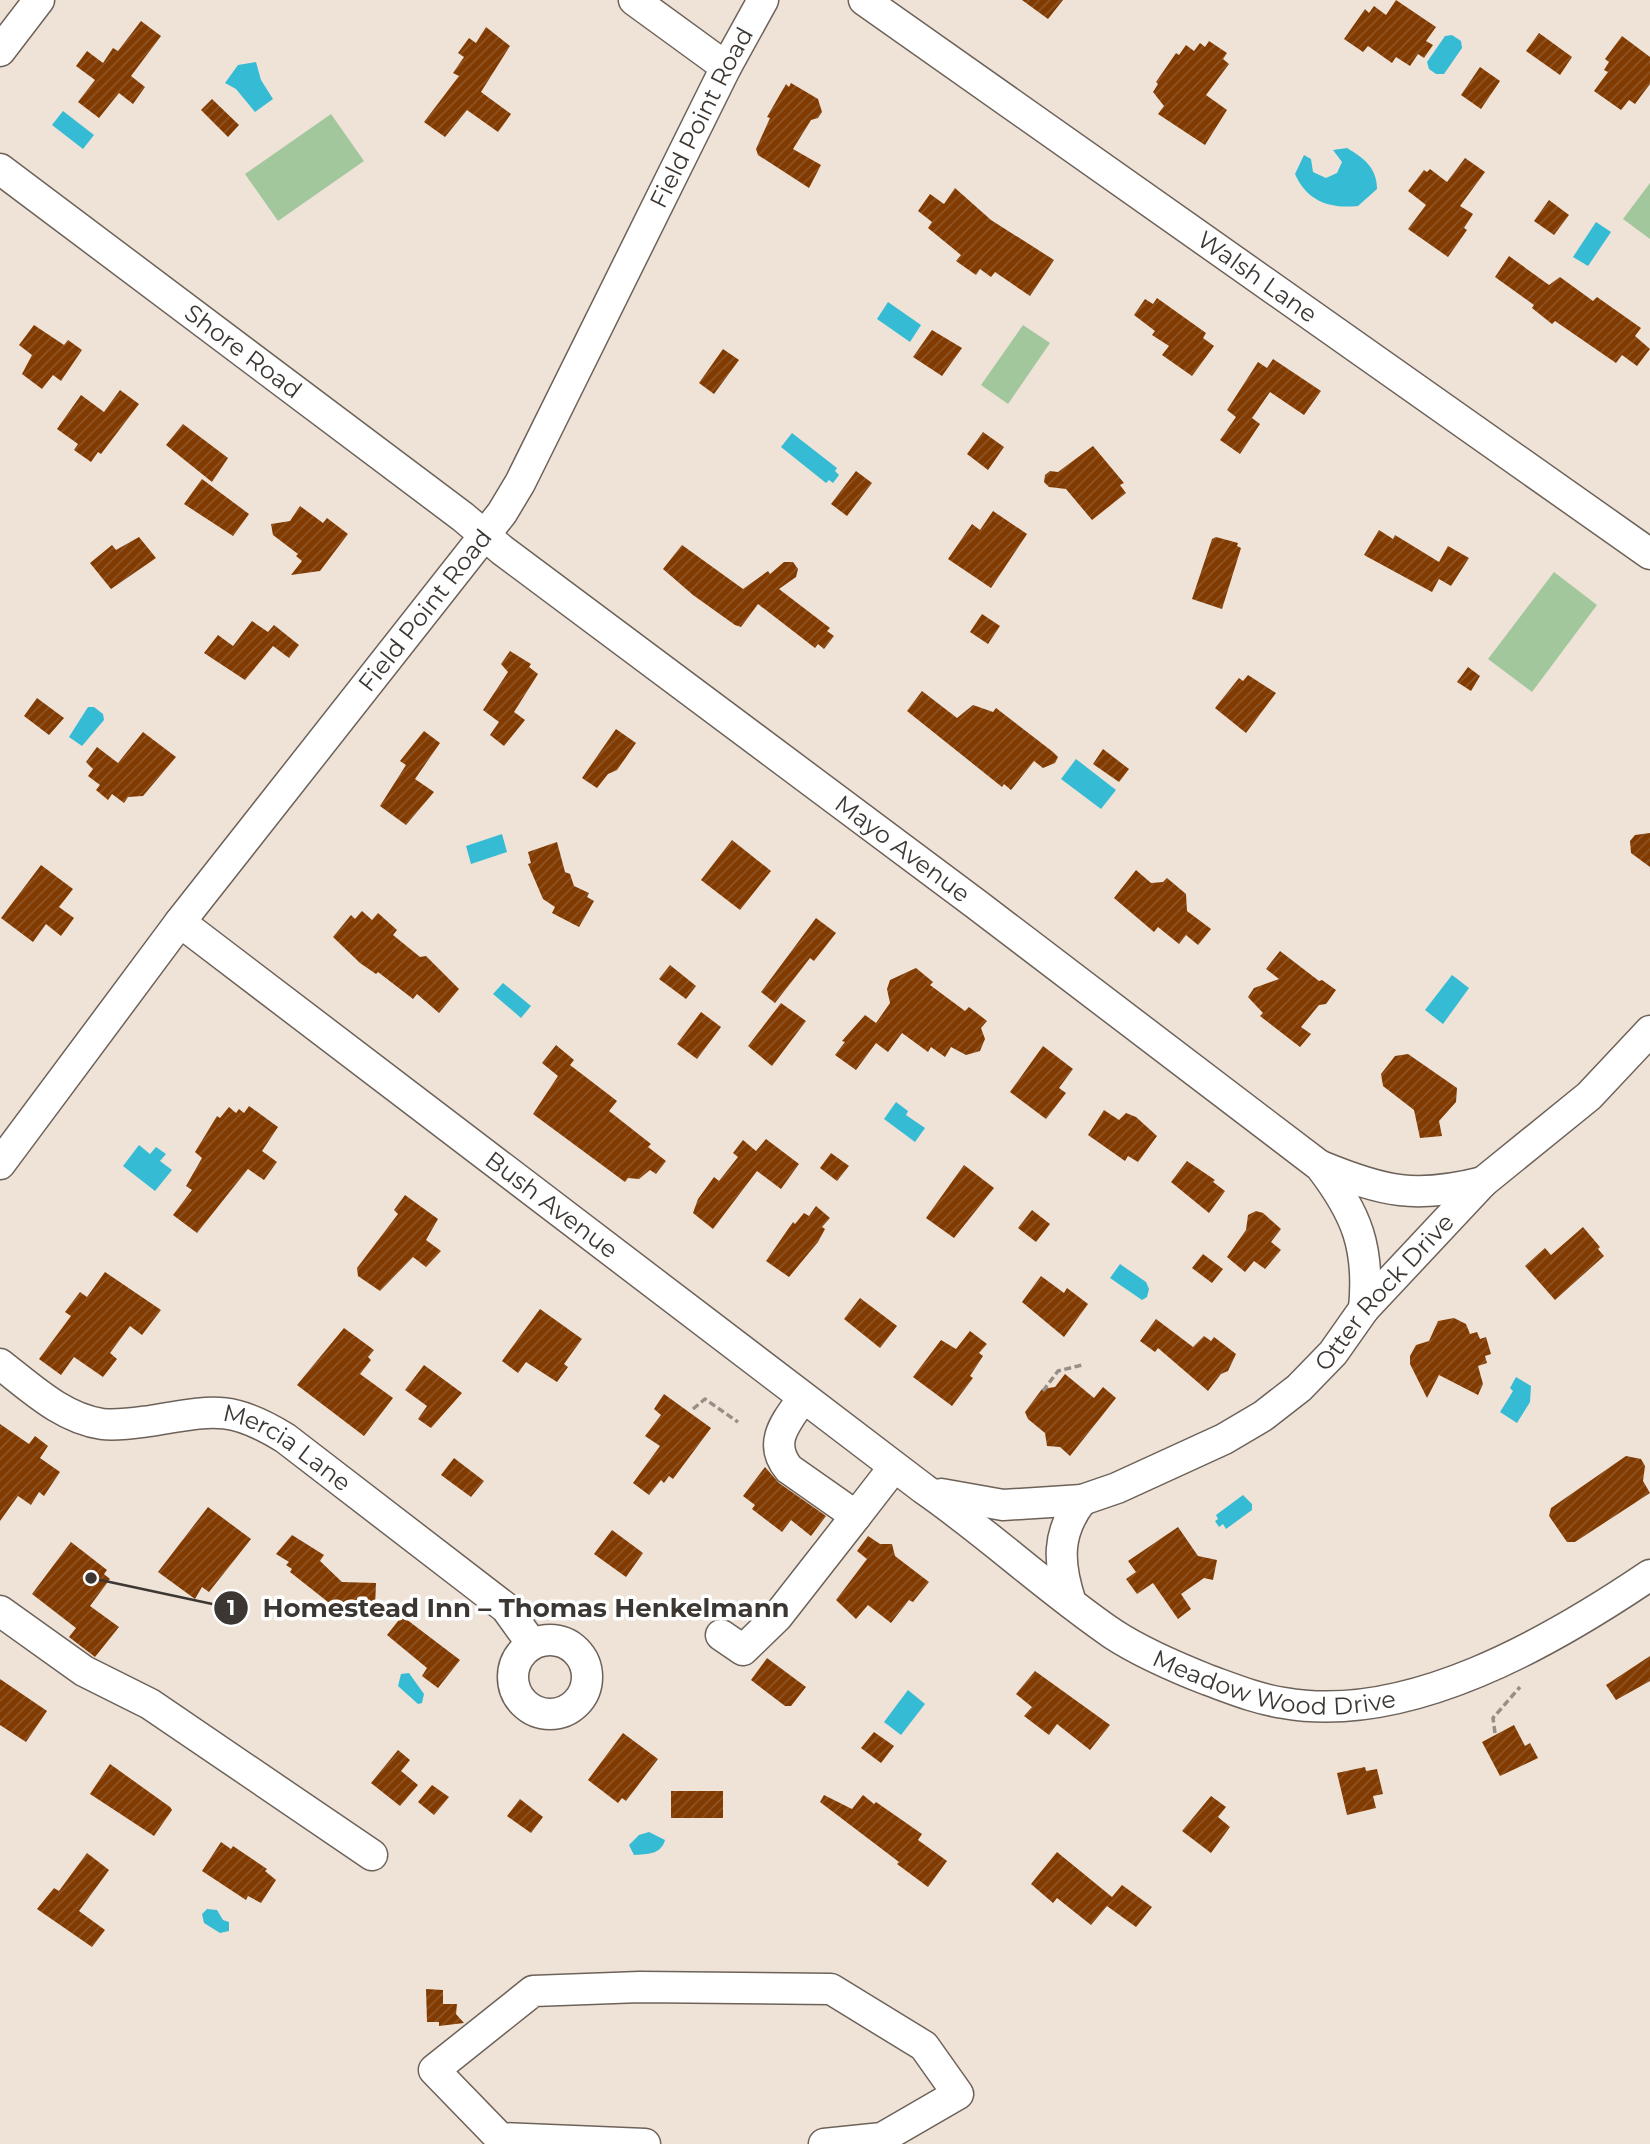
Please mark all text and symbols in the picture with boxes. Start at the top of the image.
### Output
street label: Field Point Road [643,22,759,213]
street label: Walsh Lane [1192,225,1323,329]
street label: Shore Road [179,298,308,405]
street label: Field Point Road [352,523,498,697]
street label: Mayo Avenue [829,789,976,908]
street label: Bush Avenue [480,1145,624,1264]
street label: Otter Rock Drive [1308,1207,1460,1377]
street label: Mercia Lane [220,1398,357,1497]
callout: Homestead Inn – Thomas Henkelmann [213,1584,803,1631]
text: Homestead Inn – Thomas Henkelmann [262,1592,790,1624]
text: 1 [227,1595,235,1620]
street label: Meadow Wood Drive [1148,1643,1398,1721]

